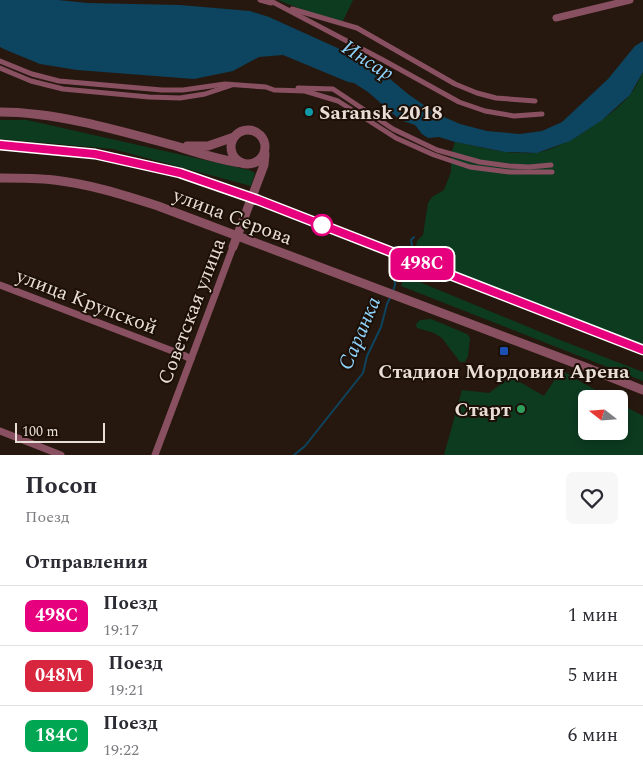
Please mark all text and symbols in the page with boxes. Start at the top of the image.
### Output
water label: Инсар [335,32,400,90]
place label: Saransk 2018 [319,98,443,128]
marker: Saransk 2018 [303,106,315,118]
street label: улица Серова [168,180,297,254]
unlabelled marker [311,214,333,236]
street label: Советская улица [150,234,234,389]
line badge: 498С [387,248,457,280]
text: 498С [400,250,444,277]
street label: улица Крупской [11,261,162,343]
water label: Саранка [330,291,390,375]
marker: Стадион Мордовия Арена [498,345,510,357]
place label: Стадион Мордовия Арена [378,357,630,387]
north arrow [578,390,628,440]
map controls [578,390,628,440]
place label: Старт [455,395,511,425]
marker: Старт [515,403,527,415]
scale bar [15,420,105,443]
text: 100 m [22,421,59,442]
text: Посоп [25,468,97,504]
button: heart [566,472,618,524]
text: Поезд [25,505,70,529]
text: Отправления [25,548,148,577]
text: Поезд [103,589,158,618]
text: 1 мин [568,601,618,630]
text: 498С [35,602,78,629]
text: 19:17 [103,618,139,642]
text: Поезд [108,649,163,678]
text: 5 мин [568,661,618,690]
text: 048М [35,662,83,689]
text: 19:21 [108,678,144,702]
text: Поезд [103,709,158,738]
text: 6 мин [568,721,618,750]
text: 184С [35,722,78,749]
text: 19:22 [103,738,139,762]

